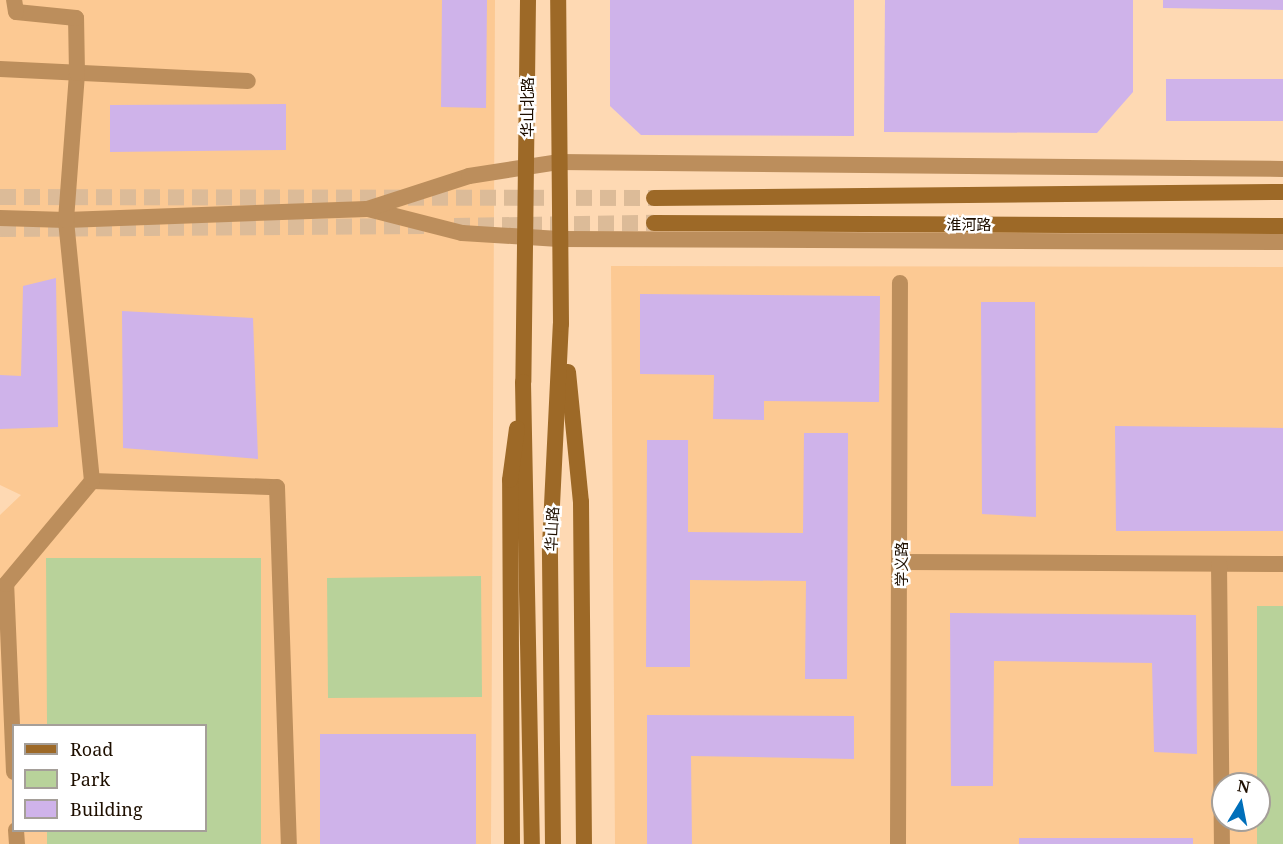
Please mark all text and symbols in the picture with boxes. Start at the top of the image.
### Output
street label: 华山北路 [519,77,537,137]
street label: 淮河路 [947,216,991,234]
street label: 华山路 [542,506,562,552]
street label: 学义路 [893,542,911,586]
legend [12,724,207,832]
text: Road [70,737,113,761]
text: Park [70,767,110,791]
north arrow [1211,772,1271,832]
text: N [1236,774,1252,798]
text: Building [70,797,143,821]

